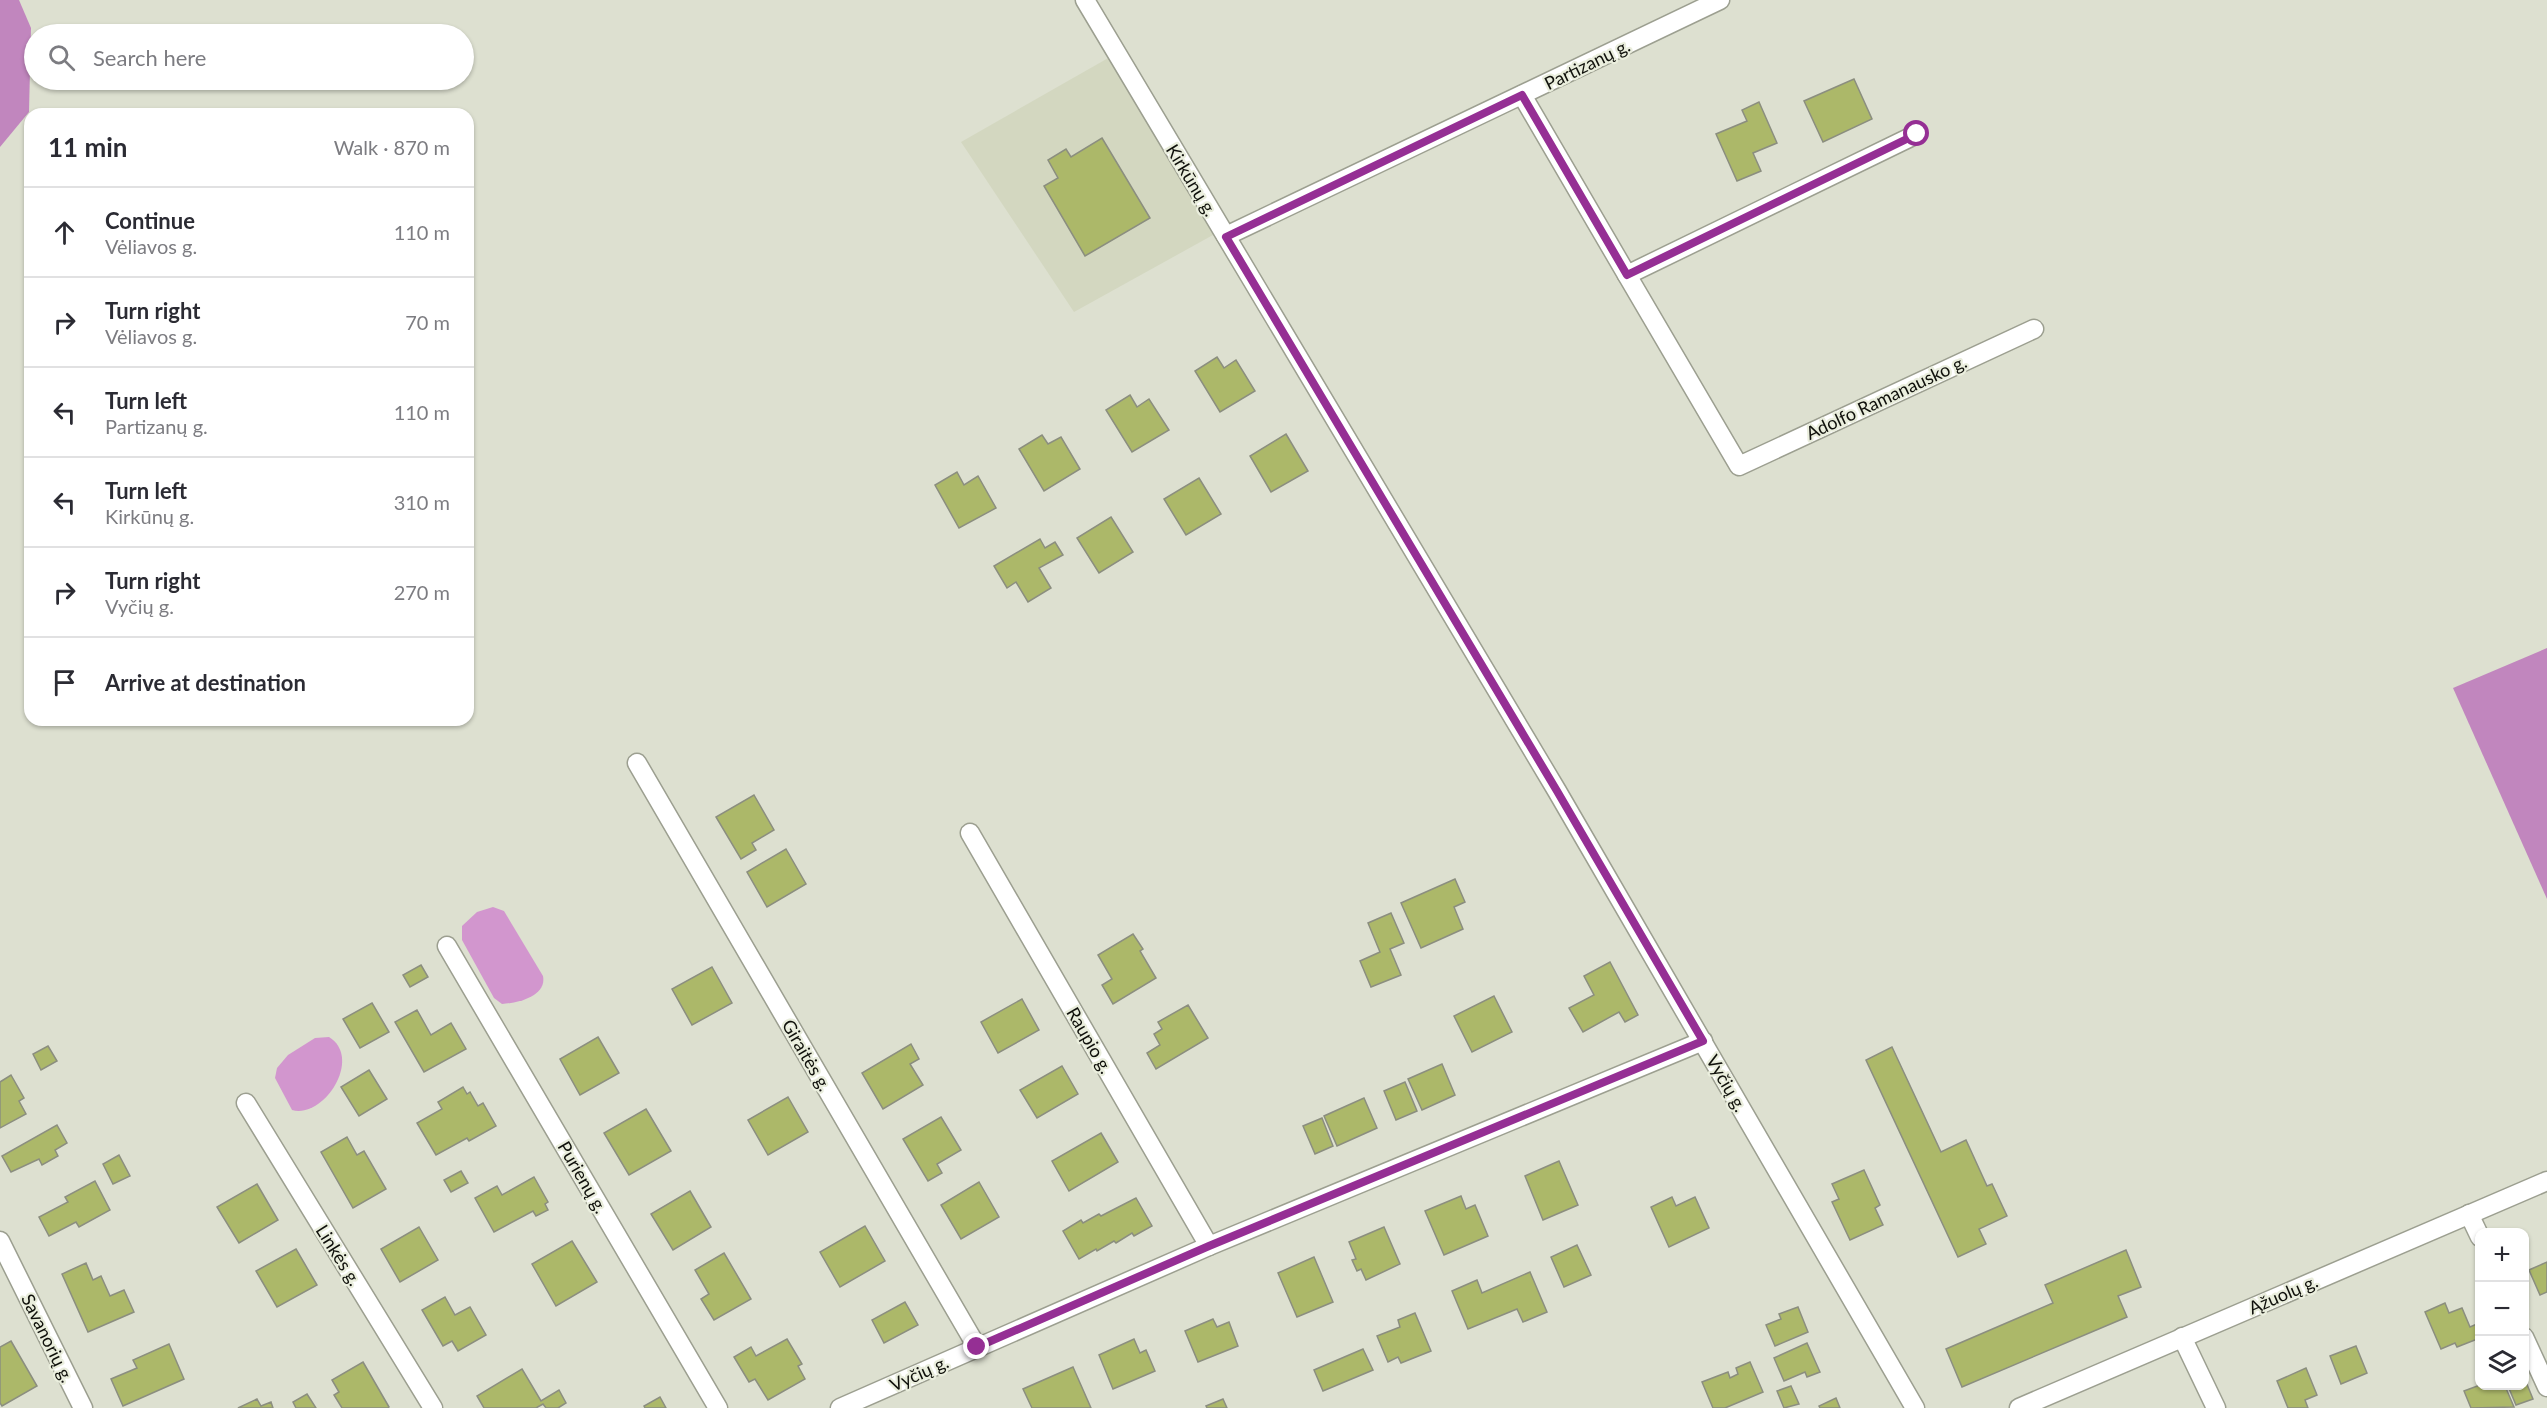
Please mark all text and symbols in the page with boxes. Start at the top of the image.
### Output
search box [24,24,474,90]
street label: Partizanų g. [1541,34,1633,94]
icon: search [45,41,78,74]
text: Search here [93,44,206,71]
route start [1903,120,1929,146]
text: 11 min [48,131,128,163]
text: Walk · 870 m [334,135,450,159]
street label: Kirkūnų g. [1162,140,1222,220]
text: Continue [105,207,195,234]
icon: ahead [48,216,81,249]
text: 110 m [394,220,450,244]
text: Vėliavos g. [105,234,197,258]
text: Turn right [105,297,200,324]
icon: right [48,306,81,339]
text: 70 m [405,310,450,334]
text: Vėliavos g. [105,324,197,348]
street label: Adolfo Ramanausko g. [1802,350,1970,444]
text: Turn left [105,387,187,414]
icon: left [48,396,81,429]
text: 110 m [394,400,450,424]
text: Partizanų g. [105,414,208,438]
text: Turn left [105,477,187,504]
icon: left [48,486,81,519]
text: 310 m [394,490,450,514]
text: Kirkūnų g. [105,504,194,528]
text: Turn right [105,567,200,594]
icon: right [48,576,81,609]
text: 270 m [394,580,450,604]
text: Vyčių g. [105,594,174,618]
icon: arrive [48,666,81,699]
text: Arrive at destination [105,669,306,696]
street label: Raupio g. [1062,1003,1118,1077]
street label: Giraitės g. [778,1015,836,1095]
street label: Vyčių g. [1702,1051,1752,1115]
street label: Purienų g. [554,1137,612,1217]
street label: Linkės g. [312,1220,366,1290]
map controls [2475,1228,2529,1390]
button: + [2475,1228,2529,1282]
street label: Ąžuolų g. [2245,1270,2321,1318]
button: − [2475,1282,2529,1336]
street label: Savanorių g. [17,1290,79,1386]
route end [963,1333,989,1359]
button: layers [2475,1336,2529,1390]
street label: Vyčių g. [886,1350,952,1396]

